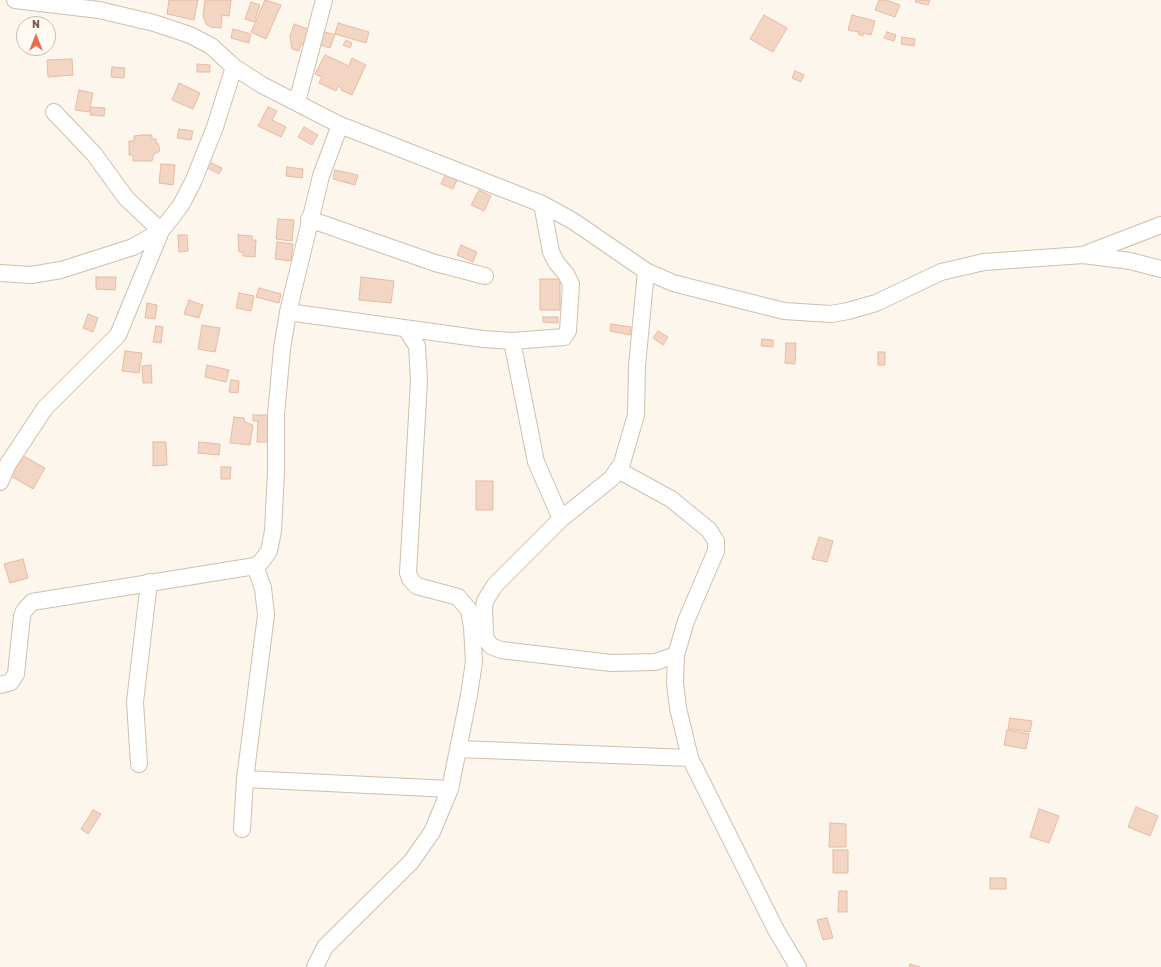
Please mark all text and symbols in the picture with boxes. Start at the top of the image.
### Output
north arrow [16,16,56,56]
text: N [32,18,40,31]

